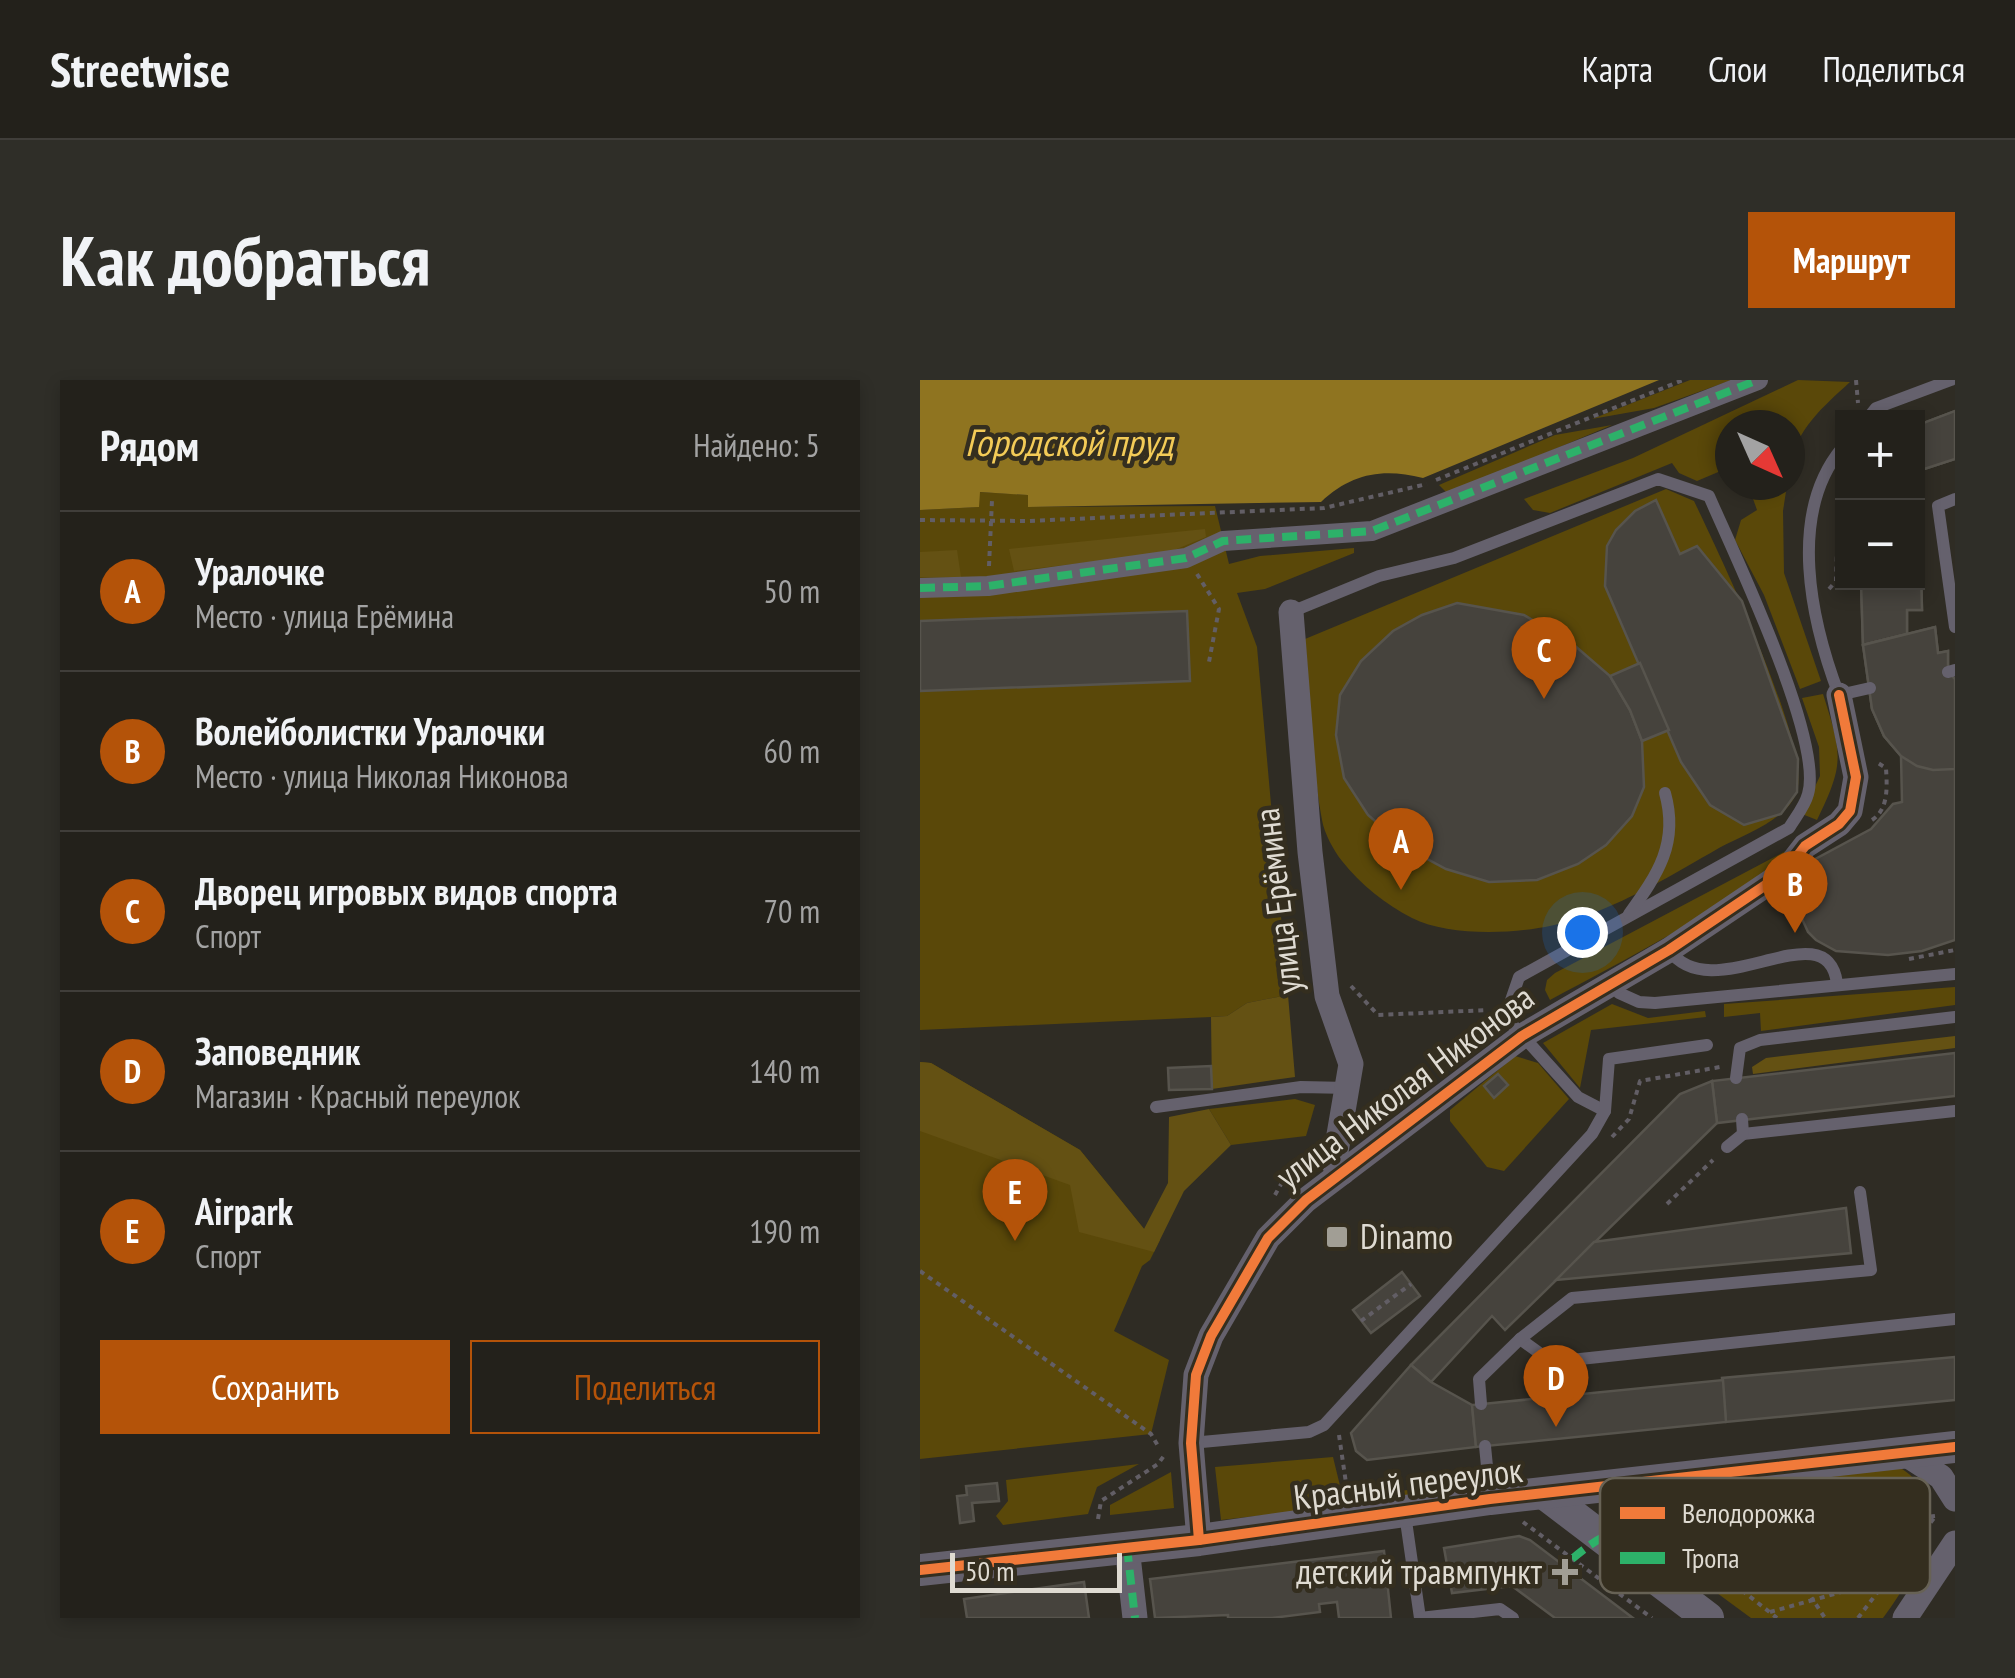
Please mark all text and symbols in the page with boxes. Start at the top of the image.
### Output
text: Streetwise [50,38,230,100]
text: Карта [1582,46,1653,92]
text: Слои [1708,46,1767,92]
text: Поделиться [1822,46,1965,92]
button: Маршрут [1748,212,1955,308]
text: Как добраться [60,215,431,305]
north arrow [1715,410,1805,500]
map controls [1835,410,1925,590]
button: + [1835,410,1925,500]
water label: Городской пруд [965,417,1175,466]
text: Рядом [100,418,199,473]
text: Найдено: 5 [693,424,820,466]
button: − [1835,500,1925,590]
text: Уралочке [195,546,325,595]
text: A [124,570,141,612]
text: 50 m [764,570,820,612]
text: Место · улица Ерёмина [195,595,454,637]
pin: C [1512,616,1576,699]
text: Волейболистки Уралочки [195,706,545,755]
text: B [125,730,140,772]
text: 60 m [764,730,820,772]
text: Место · улица Николая Никонова [195,755,568,797]
street label: улица Ерёмина [1243,806,1311,997]
pin: A [1368,808,1434,890]
pin: B [1762,850,1828,933]
text: Дворец игровых видов спорта [195,866,618,915]
text: C [125,890,140,932]
text: 70 m [764,890,820,932]
your location [1557,907,1608,958]
text: Спорт [195,915,261,957]
street label: улица Николая Никонова [1266,974,1543,1198]
text: Заповедник [195,1026,360,1075]
text: D [124,1050,141,1092]
text: 140 m [749,1050,820,1092]
text: Магазин · Красный переулок [195,1075,520,1117]
pin: E [982,1158,1048,1241]
text: Airpark [195,1186,293,1235]
text: E [126,1210,139,1252]
text: 190 m [749,1210,820,1252]
place label: Dinamo [1360,1213,1453,1259]
marker: Dinamo [1324,1224,1350,1250]
text: Спорт [195,1235,261,1277]
button: Сохранить [100,1340,450,1434]
button: Поделиться [470,1340,820,1434]
pin: D [1524,1344,1588,1427]
street label: Красный переулок [1291,1446,1525,1520]
legend [1600,1478,1930,1593]
text: Велодорожка [1682,1494,1815,1531]
text: Тропа [1682,1539,1740,1576]
scale bar [950,1548,1122,1592]
place label: детский травмпункт [1296,1548,1543,1594]
text: 50 m [965,1552,1014,1589]
marker: детский травмпункт [1552,1559,1578,1585]

